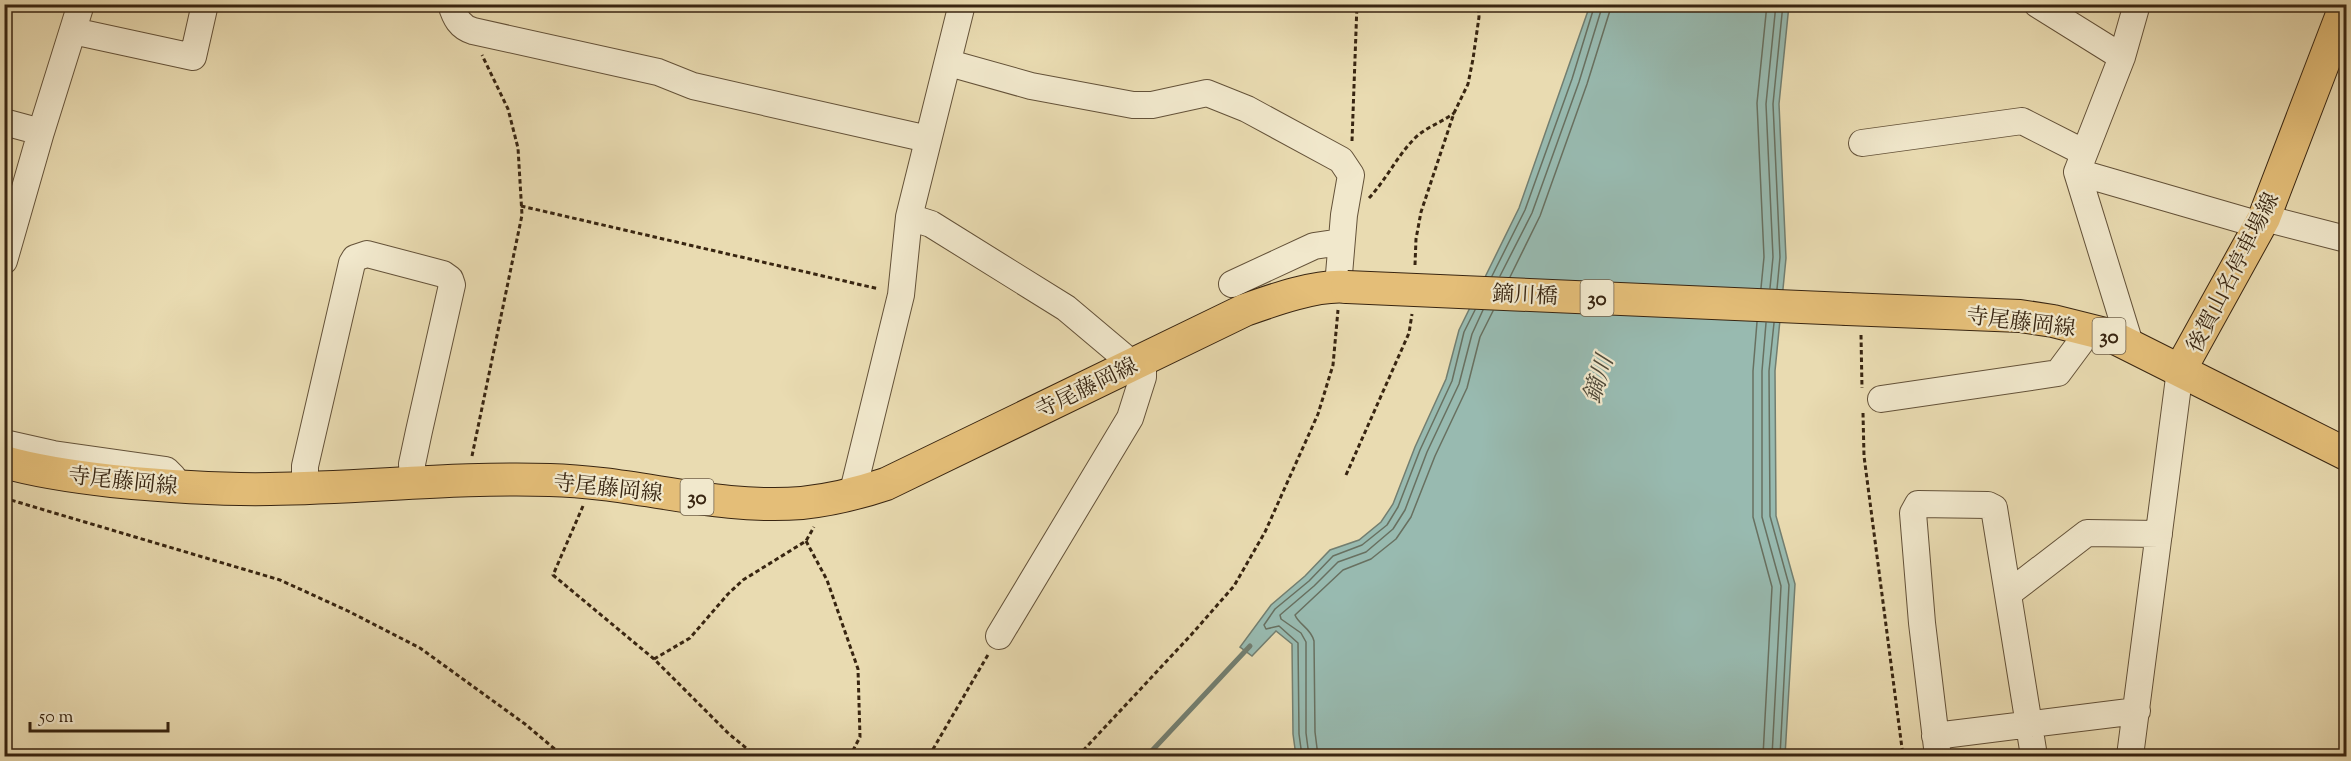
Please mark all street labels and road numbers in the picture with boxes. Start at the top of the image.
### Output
street label: 後賀山名停車場線 [2180,188,2289,359]
street label: 鏑川橋 [1491,279,1559,315]
road number: 30 [1580,280,1614,316]
street label: 寺尾藤岡線 [1964,301,2077,347]
road number: 30 [2092,318,2126,354]
street label: 寺尾藤岡線 [1031,351,1144,428]
street label: 寺尾藤岡線 [66,461,179,505]
street label: 寺尾藤岡線 [551,468,664,512]
road number: 30 [680,479,714,515]

